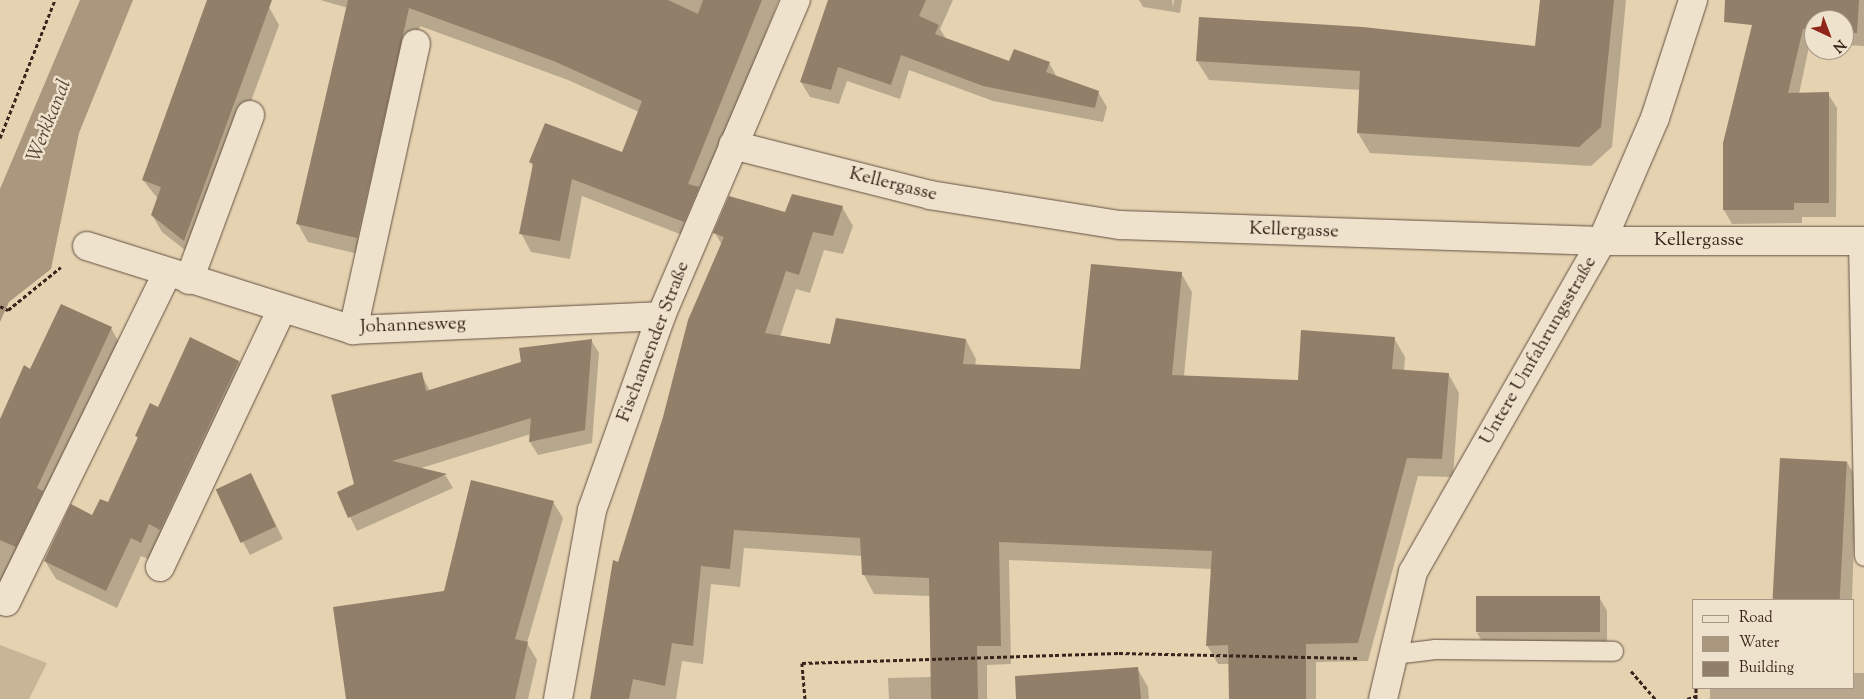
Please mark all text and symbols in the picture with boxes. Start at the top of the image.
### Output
north arrow [1804,10,1854,60]
text: N [1828,34,1849,56]
water label: Werkkanal [23,76,77,166]
street label: Kellergasse [847,163,939,207]
street label: Kellergasse [1249,218,1339,244]
street label: Kellergasse [1654,230,1744,252]
street label: Untere Umfahrungsstraße [1476,253,1602,449]
street label: Fischamender Straße [613,259,695,425]
street label: Johannesweg [360,313,466,339]
legend [1692,599,1854,689]
text: Road [1739,608,1773,629]
text: Water [1739,633,1779,654]
text: Building [1739,658,1794,679]

